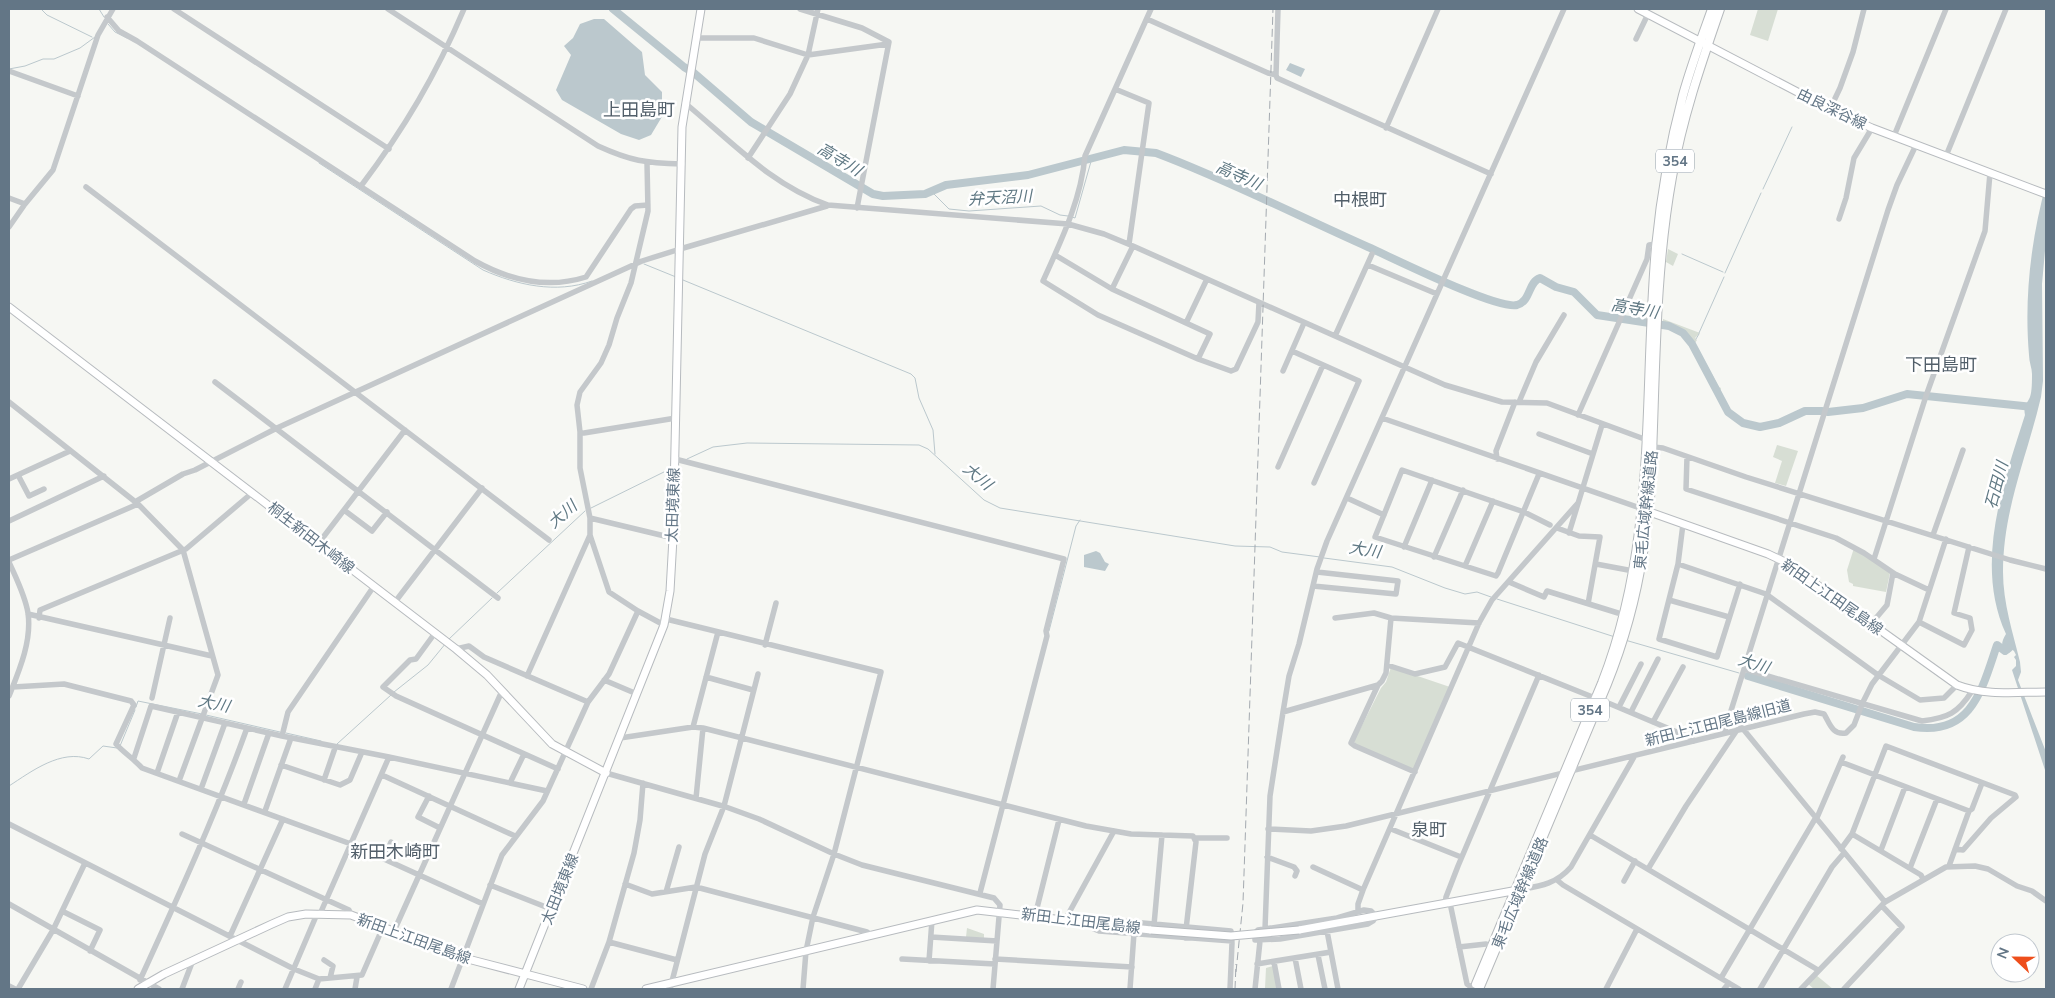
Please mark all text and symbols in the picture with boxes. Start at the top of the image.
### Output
street label: 由良深谷線 [1794,84,1870,134]
district label: 上田島町 [603,98,675,122]
water label: 高寺川 [813,138,867,183]
road number: 354 [1656,150,1694,172]
water label: 高寺川 [1212,156,1267,197]
water label: 弁天沼川 [968,185,1035,211]
district label: 中根町 [1333,188,1387,212]
water label: 高寺川 [1609,294,1662,324]
district label: 下田島町 [1905,353,1977,377]
street label: 東毛広域幹線道路 [1630,449,1662,571]
water label: 石田川 [1980,457,2014,511]
water label: 大川 [958,458,998,497]
street label: 太田境東線 [662,467,684,543]
water label: 大川 [543,495,583,534]
street label: 桐生新田木崎線 [263,498,359,578]
water label: 大川 [1347,537,1384,564]
street label: 新田上江田尾島線 [1777,554,1887,640]
water label: 大川 [1735,649,1774,680]
water label: 大川 [196,690,234,718]
street label: 新田上江田尾島線旧道 [1643,695,1793,751]
road number: 354 [1571,698,1609,722]
district label: 泉町 [1411,818,1447,842]
street label: 東毛広域幹線道路 [1487,834,1553,952]
district label: 新田木崎町 [350,840,440,864]
street label: 太田境東線 [537,850,583,928]
street label: 新田上江田尾島線 [1020,904,1142,938]
street label: 新田上江田尾島線 [354,909,474,969]
north arrow [1990,933,2040,983]
text: N [1993,945,2014,962]

